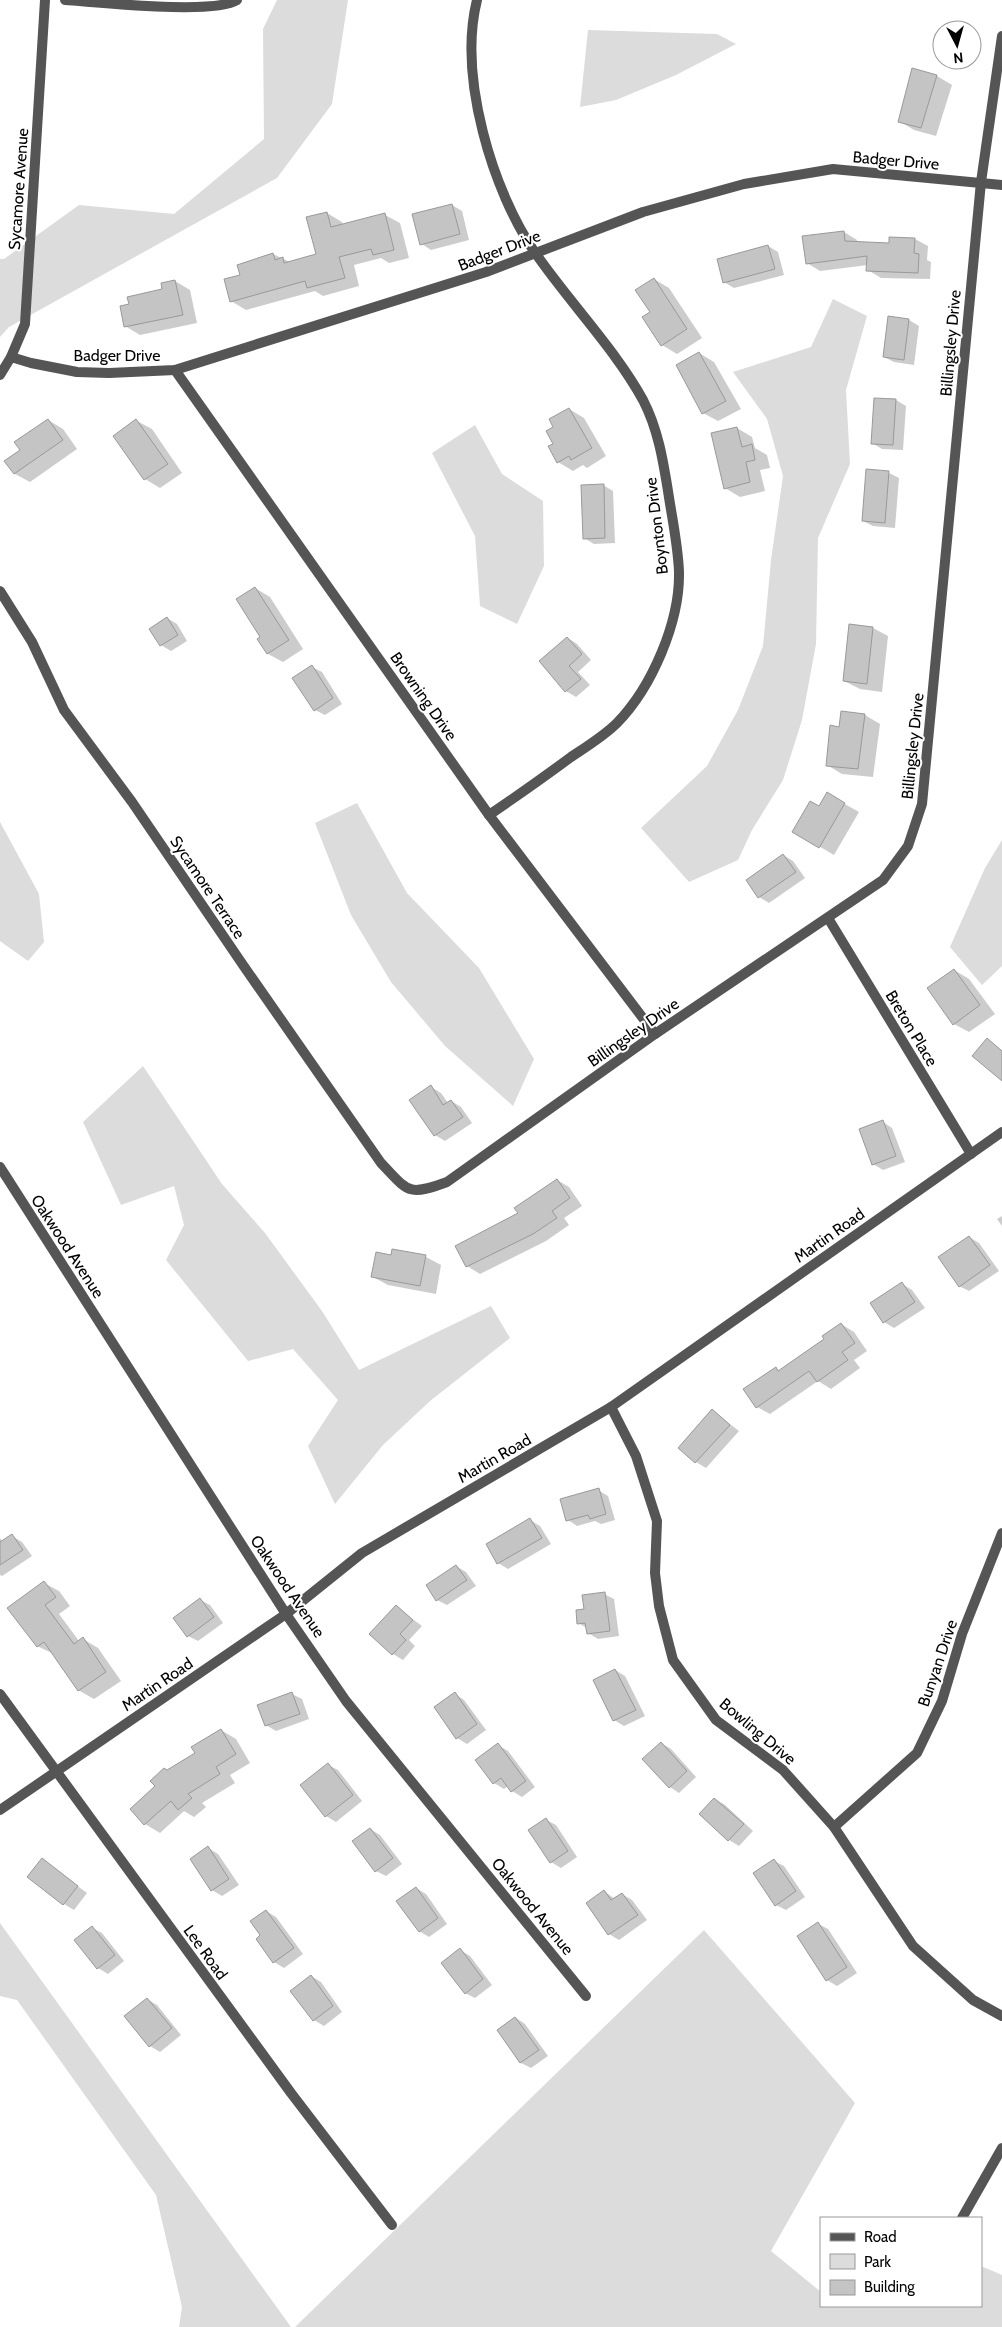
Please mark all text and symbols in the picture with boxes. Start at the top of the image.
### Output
north arrow [932,20,982,70]
text: N [952,48,964,67]
street label: Sycamore Avenue [5,127,32,251]
street label: Badger Drive [852,147,940,174]
street label: Badger Drive [455,226,543,275]
street label: Billingsley Drive [936,289,965,397]
street label: Badger Drive [74,346,160,365]
street label: Boynton Drive [641,476,672,576]
street label: Browning Drive [386,649,461,744]
street label: Billingsley Drive [897,692,928,800]
street label: Sycamore Terrace [166,832,249,942]
street label: Breton Place [882,987,942,1070]
street label: Billingsley Drive [584,994,682,1071]
street label: Oakwood Avenue [27,1191,108,1301]
street label: Martin Road [790,1204,868,1267]
street label: Martin Road [454,1430,534,1487]
street label: Oakwood Avenue [246,1531,329,1641]
street label: Bunyan Drive [914,1617,961,1709]
street label: Martin Road [118,1654,196,1715]
street label: Bowling Drive [716,1694,800,1769]
street label: Oakwood Avenue [488,1854,578,1959]
street label: Lee Road [180,1921,232,1983]
legend [820,2217,982,2307]
text: Road [864,2228,897,2246]
text: Park [864,2253,891,2271]
text: Building [864,2278,915,2296]

